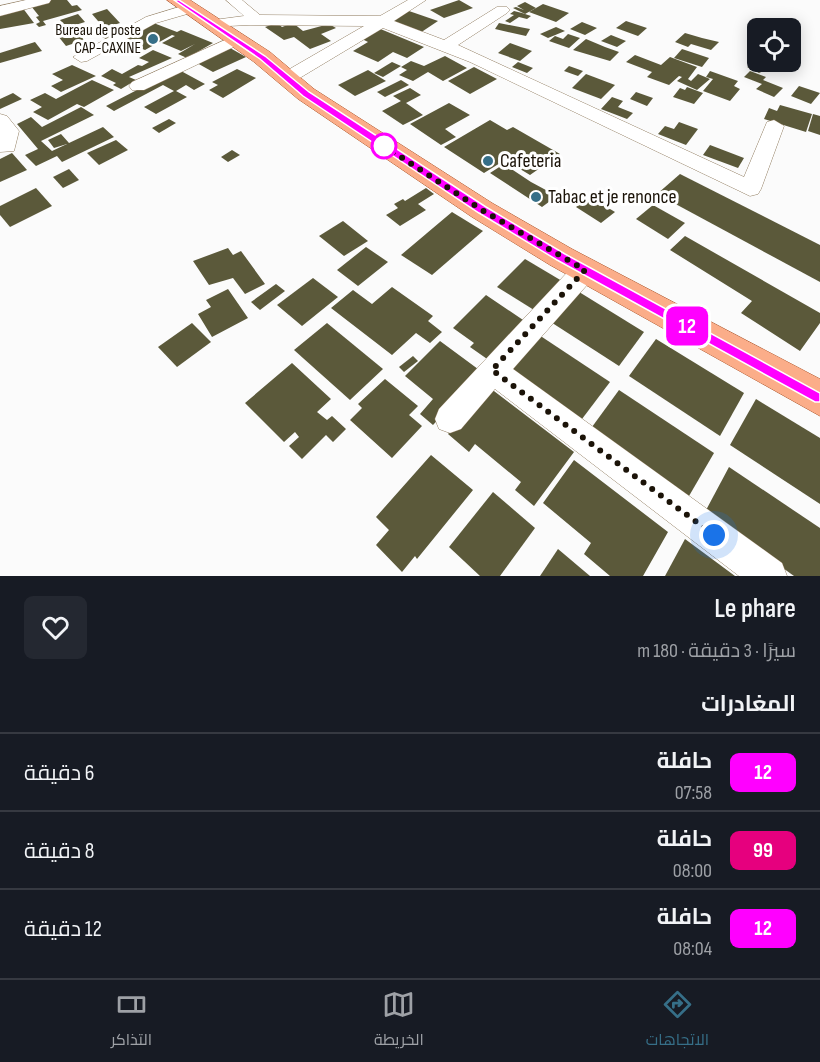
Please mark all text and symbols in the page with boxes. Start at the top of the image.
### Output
map controls [747,18,801,72]
button: locate [747,18,801,72]
place label: Bureau de poste CAP-CAXINE [55,21,141,58]
marker: Bureau de poste CAP-CAXINE [146,32,160,46]
unlabelled marker [371,133,397,159]
place label: Cafeteria [500,149,562,173]
marker: Cafeteria [481,154,495,168]
place label: Tabac et je renonce [548,185,677,209]
marker: Tabac et je renonce [529,190,543,204]
line badge: 12 [660,306,714,346]
text: 12 [678,314,696,339]
your location [699,520,729,550]
text: Le phare [714,592,796,625]
button: heart [24,596,87,659]
text: سيرًا · 3 دقيقة · 180 m [637,639,796,663]
text: المغادرات [701,691,796,718]
text: حافلة [657,748,712,775]
text: 6 دقيقة [24,760,94,787]
text: 12 [754,760,772,785]
text: 07:58 [675,781,712,805]
text: حافلة [657,826,712,853]
text: 8 دقيقة [24,838,94,865]
text: 99 [753,838,773,863]
text: 08:00 [673,859,712,883]
text: حافلة [657,904,712,931]
text: 12 دقيقة [24,916,102,943]
text: 12 [754,916,772,941]
text: 08:04 [673,937,712,961]
tab: التذاكر [111,988,152,1054]
tab: الخريطة [374,988,424,1054]
tab: الاتجاهات [646,988,709,1054]

